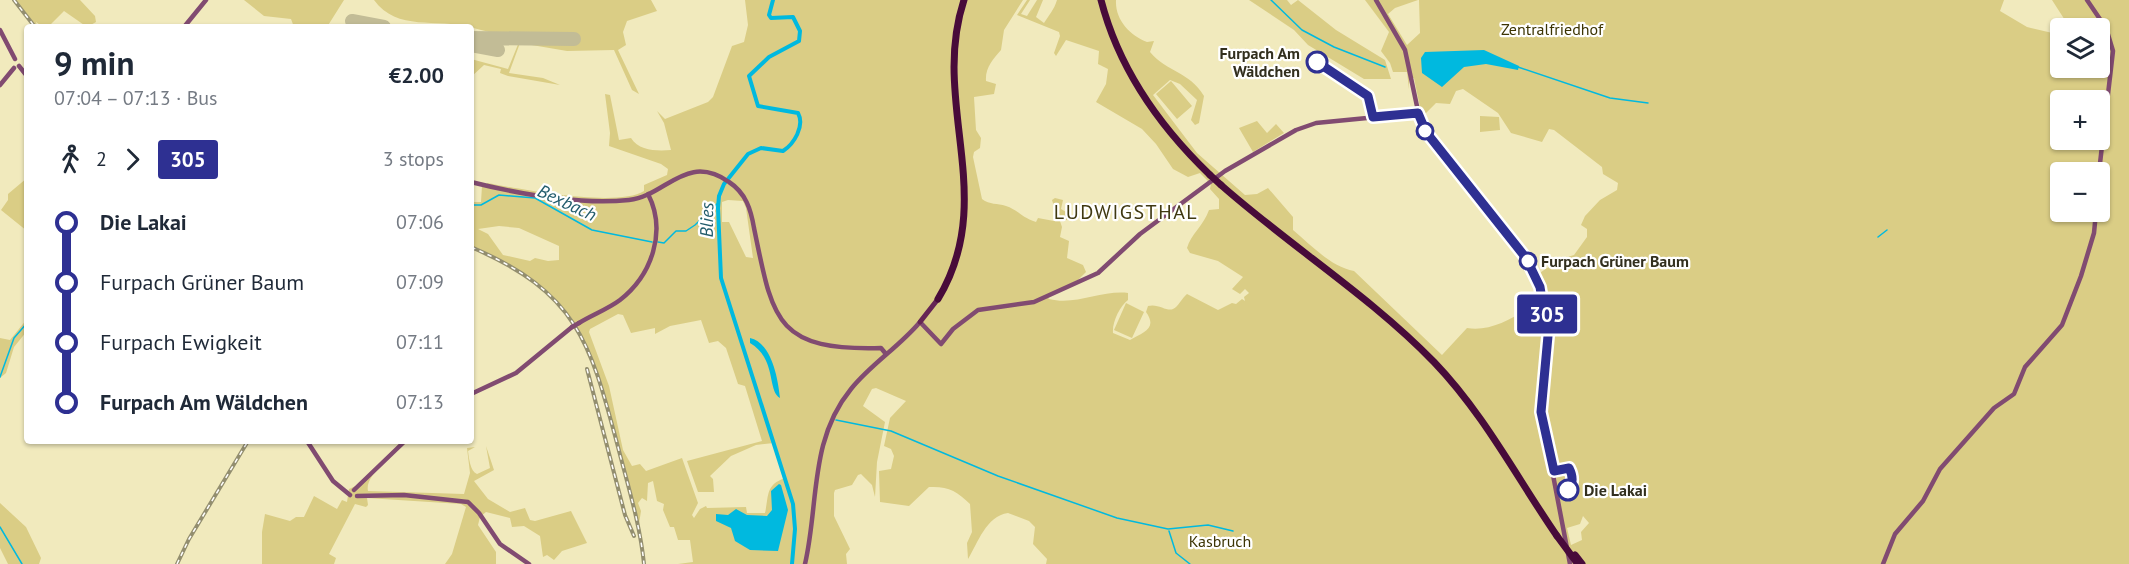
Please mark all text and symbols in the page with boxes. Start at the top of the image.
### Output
map controls [2050,18,2110,222]
button: layers [2050,18,2110,78]
park label: Zentralfriedhof [1501,19,1604,39]
text: 9 min [54,41,135,84]
place label: Furpach Am Wäldchen [1219,43,1300,81]
marker: Furpach Am Wäldchen [1306,51,1328,73]
text: €2.00 [389,61,444,89]
text: 07:04 – 07:13 · Bus [54,85,218,111]
button: + [2050,90,2110,150]
unlabelled marker [1416,122,1434,140]
icon: walk [54,143,87,176]
icon: forward [116,143,149,176]
text: 2 [96,146,107,172]
text: 305 [170,146,206,173]
text: 3 stops [383,146,444,172]
button: − [2050,162,2110,222]
water label: Bexbach [534,179,600,226]
district label: LUDWIGSTHAL [1054,199,1198,225]
water label: Blies [695,201,718,238]
text: Die Lakai [100,208,187,236]
text: 07:06 [396,209,444,235]
place label: Furpach Grüner Baum [1541,251,1689,271]
marker: Furpach Grüner Baum [1519,252,1537,270]
text: Furpach Grüner Baum [100,268,304,296]
text: 07:09 [396,269,444,295]
line badge: 305 [1512,294,1582,334]
text: 305 [1529,301,1565,328]
text: Furpach Ewigkeit [100,328,262,356]
text: 07:11 [396,329,444,355]
text: Furpach Am Wäldchen [100,388,308,416]
text: 07:13 [396,389,444,415]
marker: Die Lakai [1557,479,1579,501]
place label: Die Lakai [1584,480,1647,500]
park label: Kasbruch [1189,531,1251,551]

